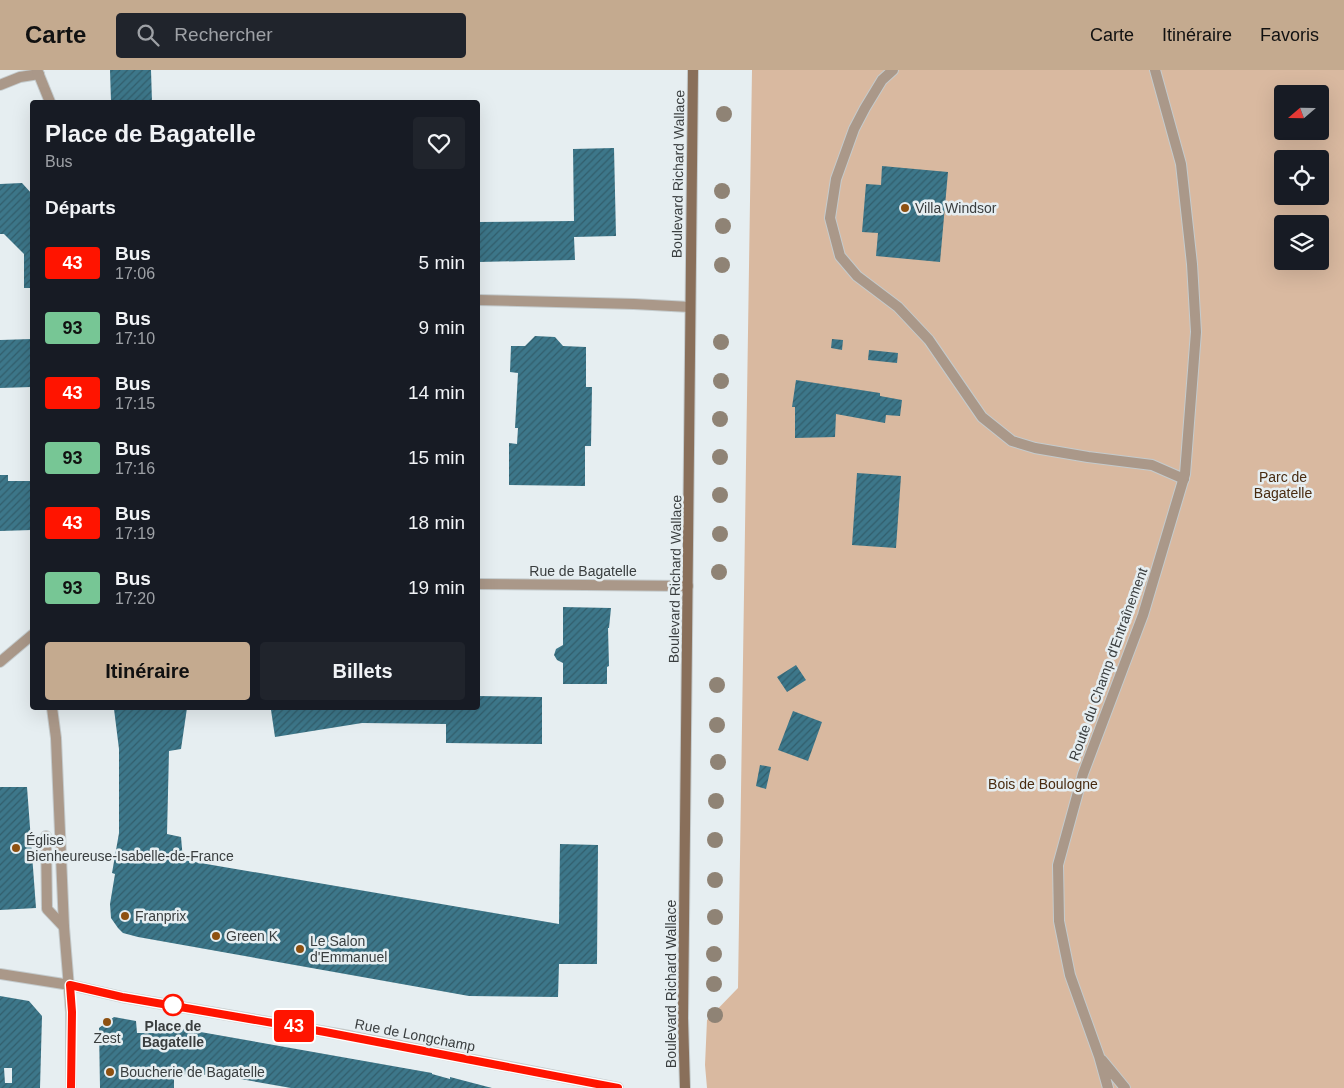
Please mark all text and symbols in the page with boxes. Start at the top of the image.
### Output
search box [116,13,466,58]
text: Carte [25,21,86,48]
icon: search [134,21,162,49]
text: Rechercher [174,24,273,45]
text: Carte [1090,25,1134,45]
text: Itinéraire [1162,25,1232,45]
text: Favoris [1260,25,1319,45]
north arrow [1274,85,1329,140]
map controls [1274,85,1329,270]
street label: Boulevard Richard Wallace [669,89,687,258]
button: heart [413,117,465,169]
text: Place de Bagatelle [45,120,256,147]
button: locate [1274,150,1329,205]
text: Bus [45,153,73,170]
text: Départs [45,197,116,218]
place label: Villa Windsor [915,200,997,216]
marker: Villa Windsor [899,202,911,214]
button: layers [1274,215,1329,270]
text: Bus [115,243,151,264]
text: 5 min [419,252,465,273]
text: 43 [62,253,83,273]
text: 17:06 [115,265,155,282]
text: Bus [115,308,151,329]
text: 9 min [419,317,465,338]
text: 93 [62,318,83,338]
text: 17:10 [115,330,155,347]
text: Bus [115,373,151,394]
text: 14 min [408,382,465,403]
text: 43 [62,383,83,403]
text: 17:15 [115,395,155,412]
text: Bus [115,438,151,459]
text: 15 min [408,447,465,468]
text: 93 [62,448,83,468]
text: 17:16 [115,460,155,477]
park label: Parc de Bagatelle [1254,469,1312,501]
street label: Boulevard Richard Wallace [666,494,684,663]
text: Bus [115,503,151,524]
text: 18 min [408,512,465,533]
text: 43 [62,513,83,533]
text: 17:19 [115,525,155,542]
street label: Rue de Bagatelle [529,563,637,579]
street label: Route du Champ d'Entraînement [1066,565,1150,763]
text: Bus [115,568,151,589]
text: 19 min [408,577,465,598]
text: 93 [62,578,83,598]
text: 17:20 [115,590,155,607]
button: Itinéraire [45,642,250,700]
button: Billets [260,642,465,700]
park label: Bois de Boulogne [988,776,1098,792]
place label: Église Bienheureuse-Isabelle-de-France [26,832,234,864]
marker: Église Bienheureuse-Isabelle-de-France [10,842,22,854]
street label: Boulevard Richard Wallace [663,900,679,1068]
place label: Franprix [135,908,186,924]
marker: Franprix [119,910,131,922]
place label: Green K [226,928,279,944]
marker: Green K [210,930,222,942]
place label: Le Salon d'Emmanuel [310,933,387,965]
marker: Le Salon d'Emmanuel [294,943,306,955]
marker: Place de Bagatelle [162,994,184,1016]
line badge: 43 [272,1010,316,1042]
street label: Rue de Longchamp [353,1015,477,1055]
marker: Zest [101,1016,113,1028]
text: 43 [284,1016,304,1036]
place label: Place de Bagatelle [142,1018,204,1050]
place label: Zest [93,1030,121,1046]
place label: Boucherie de Bagatelle [120,1064,265,1080]
marker: Boucherie de Bagatelle [104,1066,116,1078]

